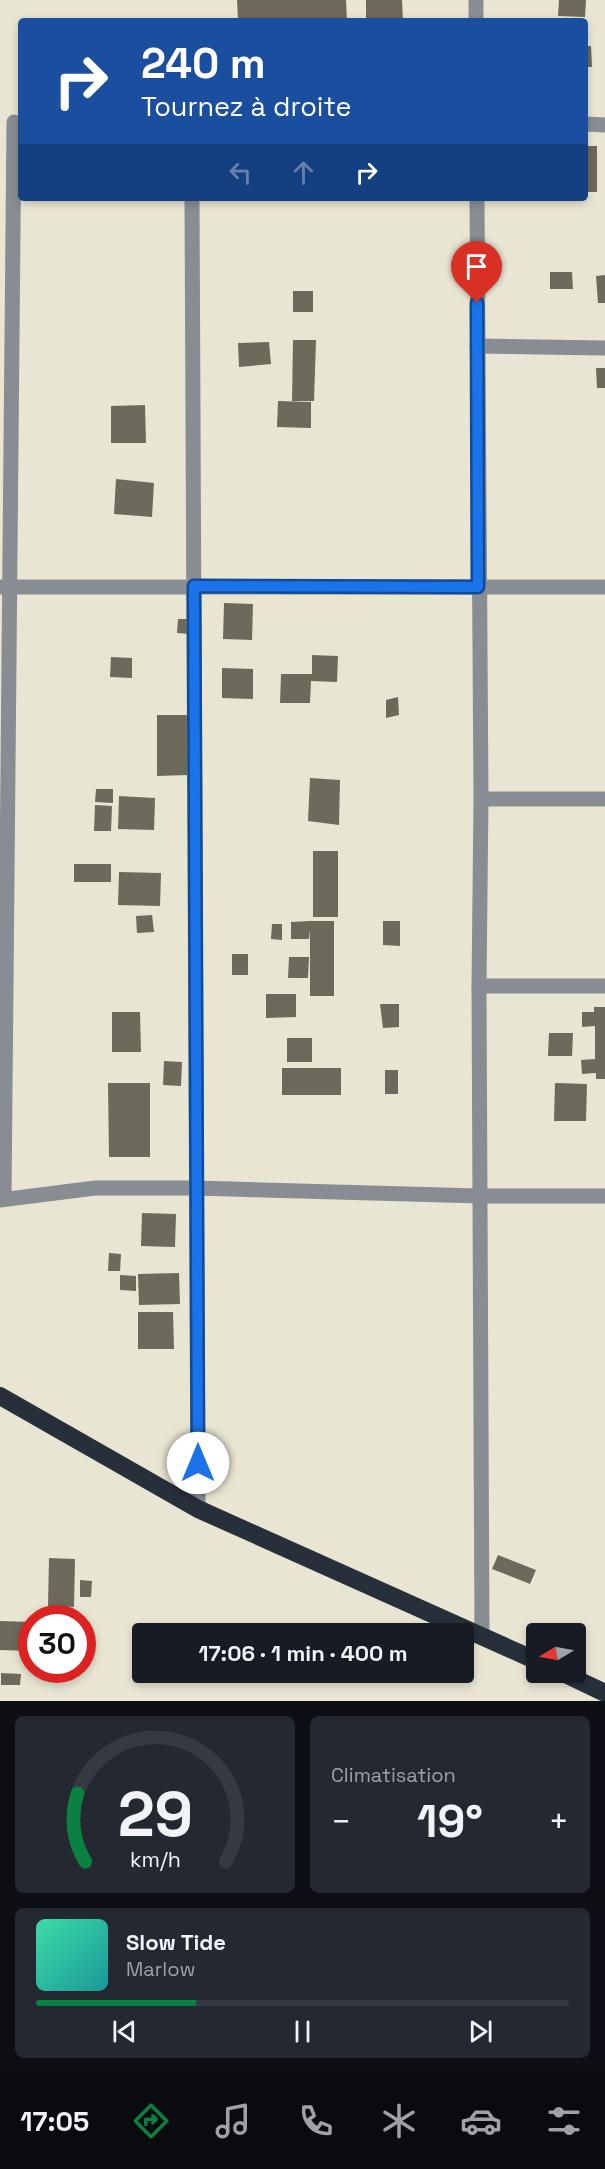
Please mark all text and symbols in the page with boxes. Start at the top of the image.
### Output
text: 240 m [141,37,266,90]
icon: right [42,42,120,120]
text: Tournez à droite [141,89,351,124]
icon: left [224,156,257,189]
icon: ahead [287,156,320,189]
icon: right [350,156,383,189]
pin [451,241,502,303]
icon: arrive [460,250,493,283]
position arrow [166,1431,230,1495]
speed limit sign: 30 [18,1605,96,1683]
north arrow [526,1623,586,1683]
map controls [526,1623,586,1683]
text: 17:06 · 1 min · 400 m [198,1639,408,1667]
text: Climatisation [331,1762,456,1788]
text: 29 [117,1775,193,1854]
text: 19° [417,1793,483,1850]
text: − [331,1801,351,1843]
text: + [549,1801,569,1843]
text: km/h [129,1846,181,1873]
text: Slow Tide [126,1928,226,1956]
text: Marlow [126,1956,195,1982]
icon: previous [108,2015,141,2048]
icon: pause [286,2015,319,2048]
icon: next [464,2015,497,2048]
icon: directions [130,2100,172,2142]
icon: music [212,2100,254,2142]
icon: phone [295,2100,337,2142]
icon: climate [378,2100,420,2142]
icon: car [460,2100,502,2142]
icon: filters [543,2100,585,2142]
text: 17:05 [20,2104,89,2139]

